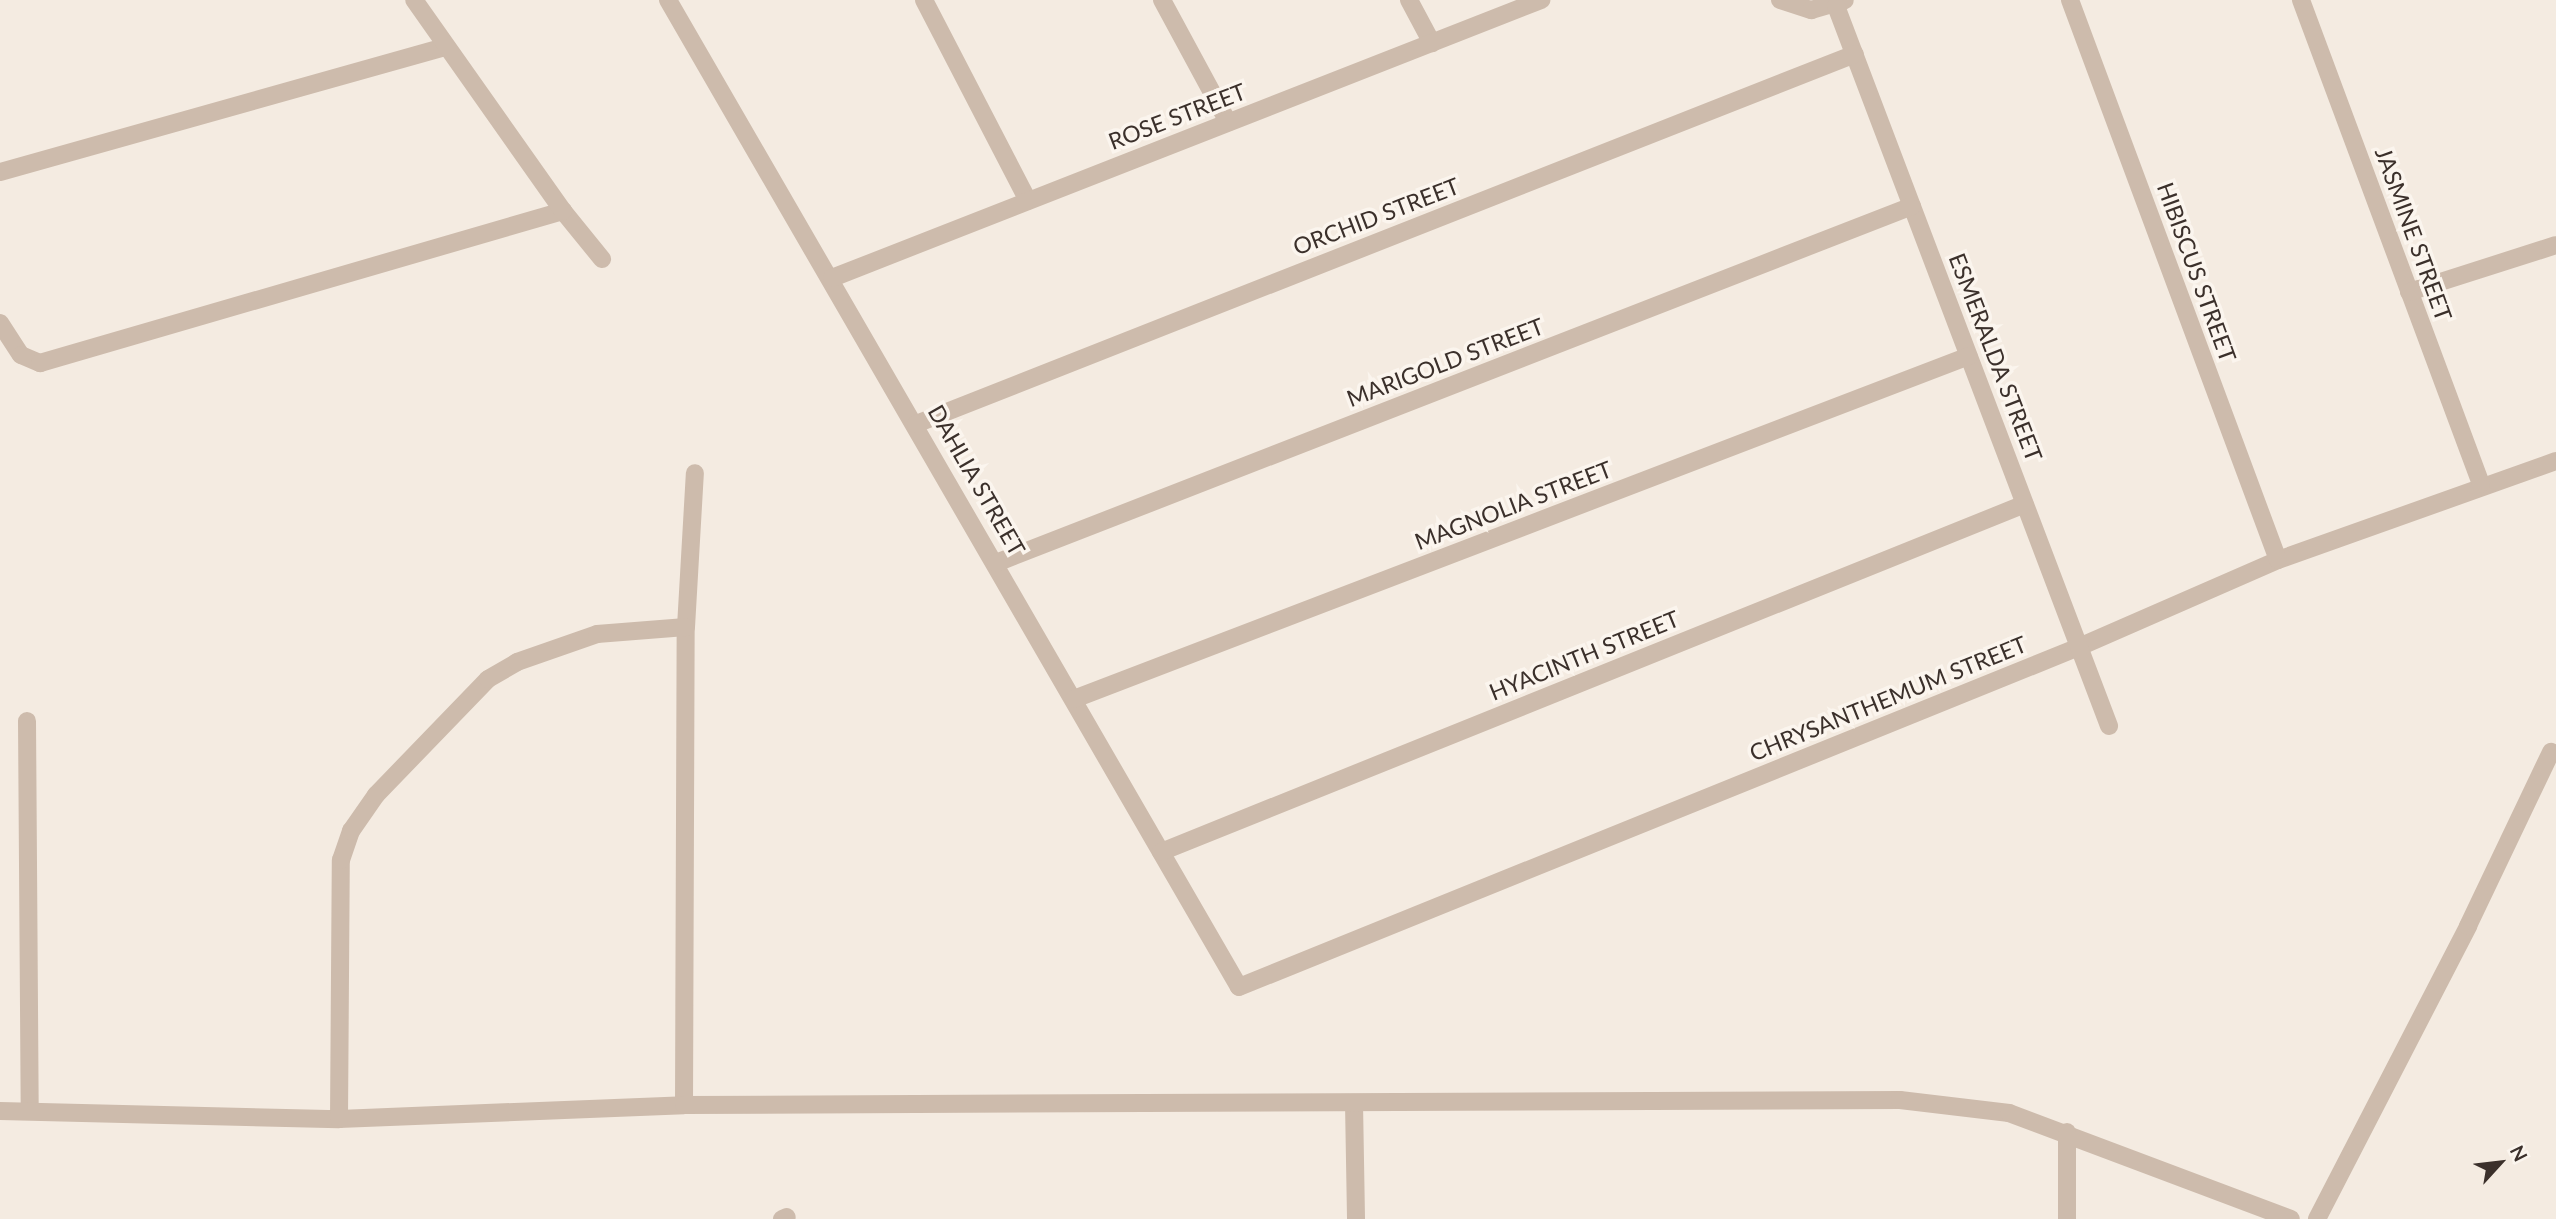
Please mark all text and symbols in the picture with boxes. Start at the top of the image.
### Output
street label: ROSE STREET [1104,77,1250,155]
street label: JASMINE STREET [2370,143,2458,325]
street label: ORCHID STREET [1289,172,1463,260]
street label: HIBISCUS STREET [2152,178,2242,366]
street label: ESMERALDA STREET [1943,249,2049,465]
street label: MARIGOLD STREET [1343,312,1547,412]
street label: DAHLIA STREET [922,399,1032,561]
street label: MAGNOLIA STREET [1410,455,1616,555]
street label: HYACINTH STREET [1485,604,1683,706]
street label: CHRYSANTHEMUM STREET [1745,630,2031,766]
north arrow [2465,1128,2535,1198]
text: N [2506,1141,2533,1165]

